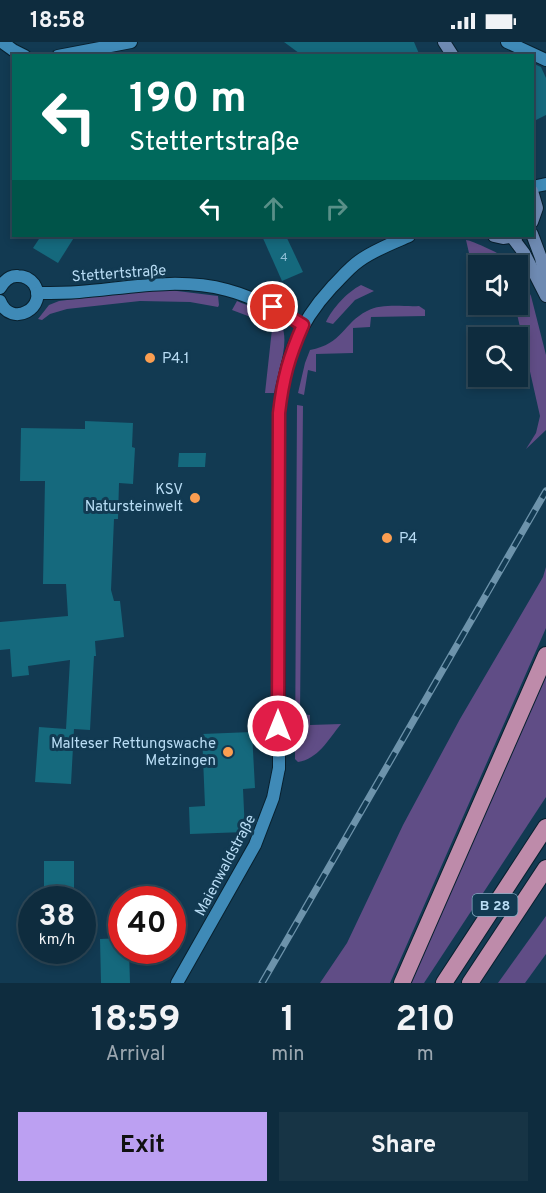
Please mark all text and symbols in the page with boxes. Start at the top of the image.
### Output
text: 18:58 [30,8,85,35]
text: 190 m [129,74,247,127]
icon: left [30,78,108,156]
text: Stettertstraße [129,126,300,160]
icon: left [194,192,227,225]
icon: ahead [257,192,290,225]
icon: right [320,192,353,225]
house number: 4 [280,250,288,266]
map controls [468,255,528,387]
button: sound [468,255,528,315]
street label: Stettertstraße [71,262,167,287]
pin [247,281,298,332]
icon: arrive [256,290,289,323]
button: search [468,327,528,387]
place label: P4.1 [162,350,189,369]
marker: P4.1 [143,351,157,365]
place label: KSV Natursteinwelt [85,481,183,517]
marker: KSV Natursteinwelt [188,491,202,505]
place label: P4 [399,530,417,549]
marker: P4 [380,531,394,545]
position arrow [246,694,310,758]
place label: Malteser Rettungswache Metzingen [51,735,216,771]
marker: Malteser Rettungswache Metzingen [221,745,235,759]
street label: Maienwaldstraße [192,812,261,920]
speed limit sign: 40 [108,886,186,964]
road number: B 28 [472,894,518,916]
text: 38 [39,899,75,936]
text: km/h [39,931,75,950]
text: 18:59 [91,998,181,1044]
text: 1 [281,998,295,1044]
text: 210 [395,998,455,1044]
text: Arrival [106,1042,165,1068]
text: min [271,1042,305,1068]
text: m [417,1042,434,1068]
button: Exit [18,1112,267,1181]
button: Share [279,1112,528,1181]

